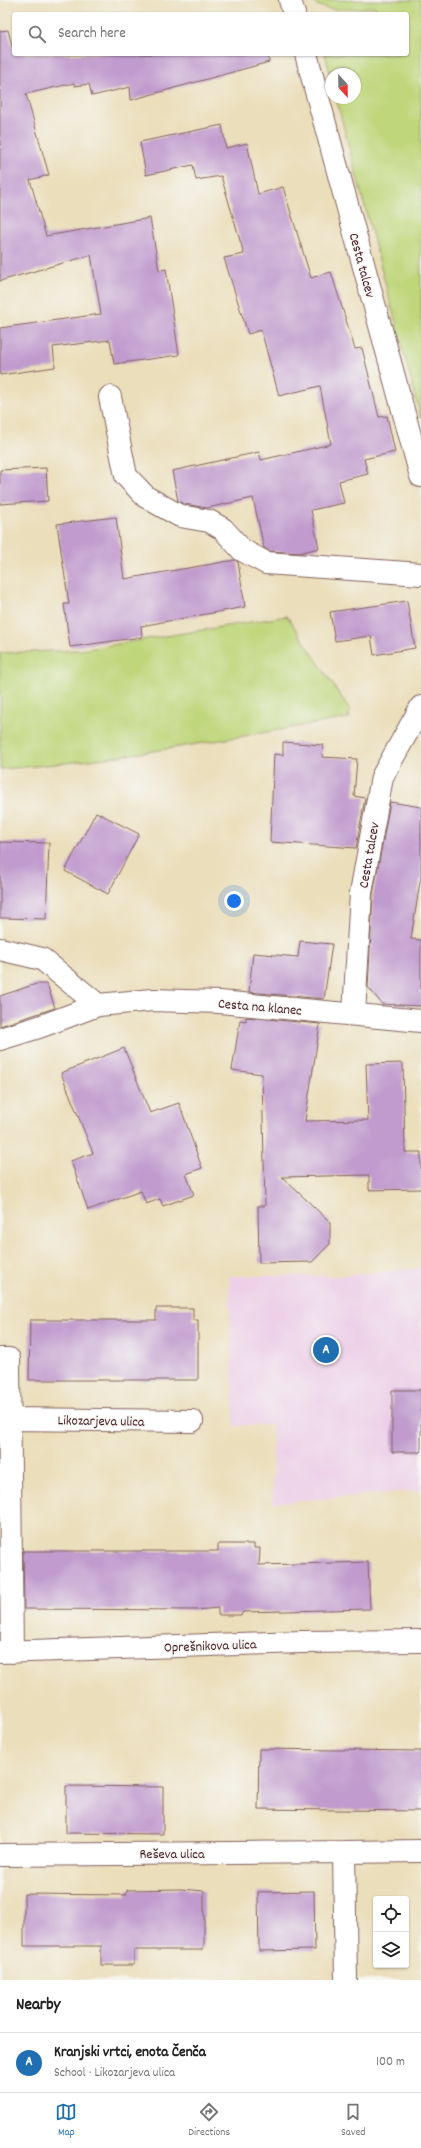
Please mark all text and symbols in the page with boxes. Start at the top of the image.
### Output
search box [12,12,409,56]
icon: search [26,23,48,45]
text: Search here [58,23,126,45]
north arrow [325,68,361,104]
street label: Cesta talcev [343,231,379,300]
street label: Cesta talcev [354,821,386,890]
your location [224,891,244,911]
street label: Cesta na klanec [217,994,303,1022]
pin: A [313,1335,339,1365]
street label: Likozarjeva ulica [57,1411,145,1433]
street label: Oprešnikova ulica [163,1635,257,1659]
street label: Reševa ulica [140,1845,205,1865]
map controls [373,1896,409,1968]
button: locate [373,1896,409,1932]
button: layers [373,1932,409,1968]
text: Nearby [16,1994,60,2018]
text: Kranjski vrtci, enota Čenča [54,2042,206,2064]
text: A [25,2053,33,2072]
text: 100 m [376,2053,405,2072]
text: School · Likozarjeva ulica [54,2064,175,2083]
tab: Map [55,2101,77,2141]
tab: Directions [188,2101,230,2141]
tab: Saved [341,2101,366,2141]

